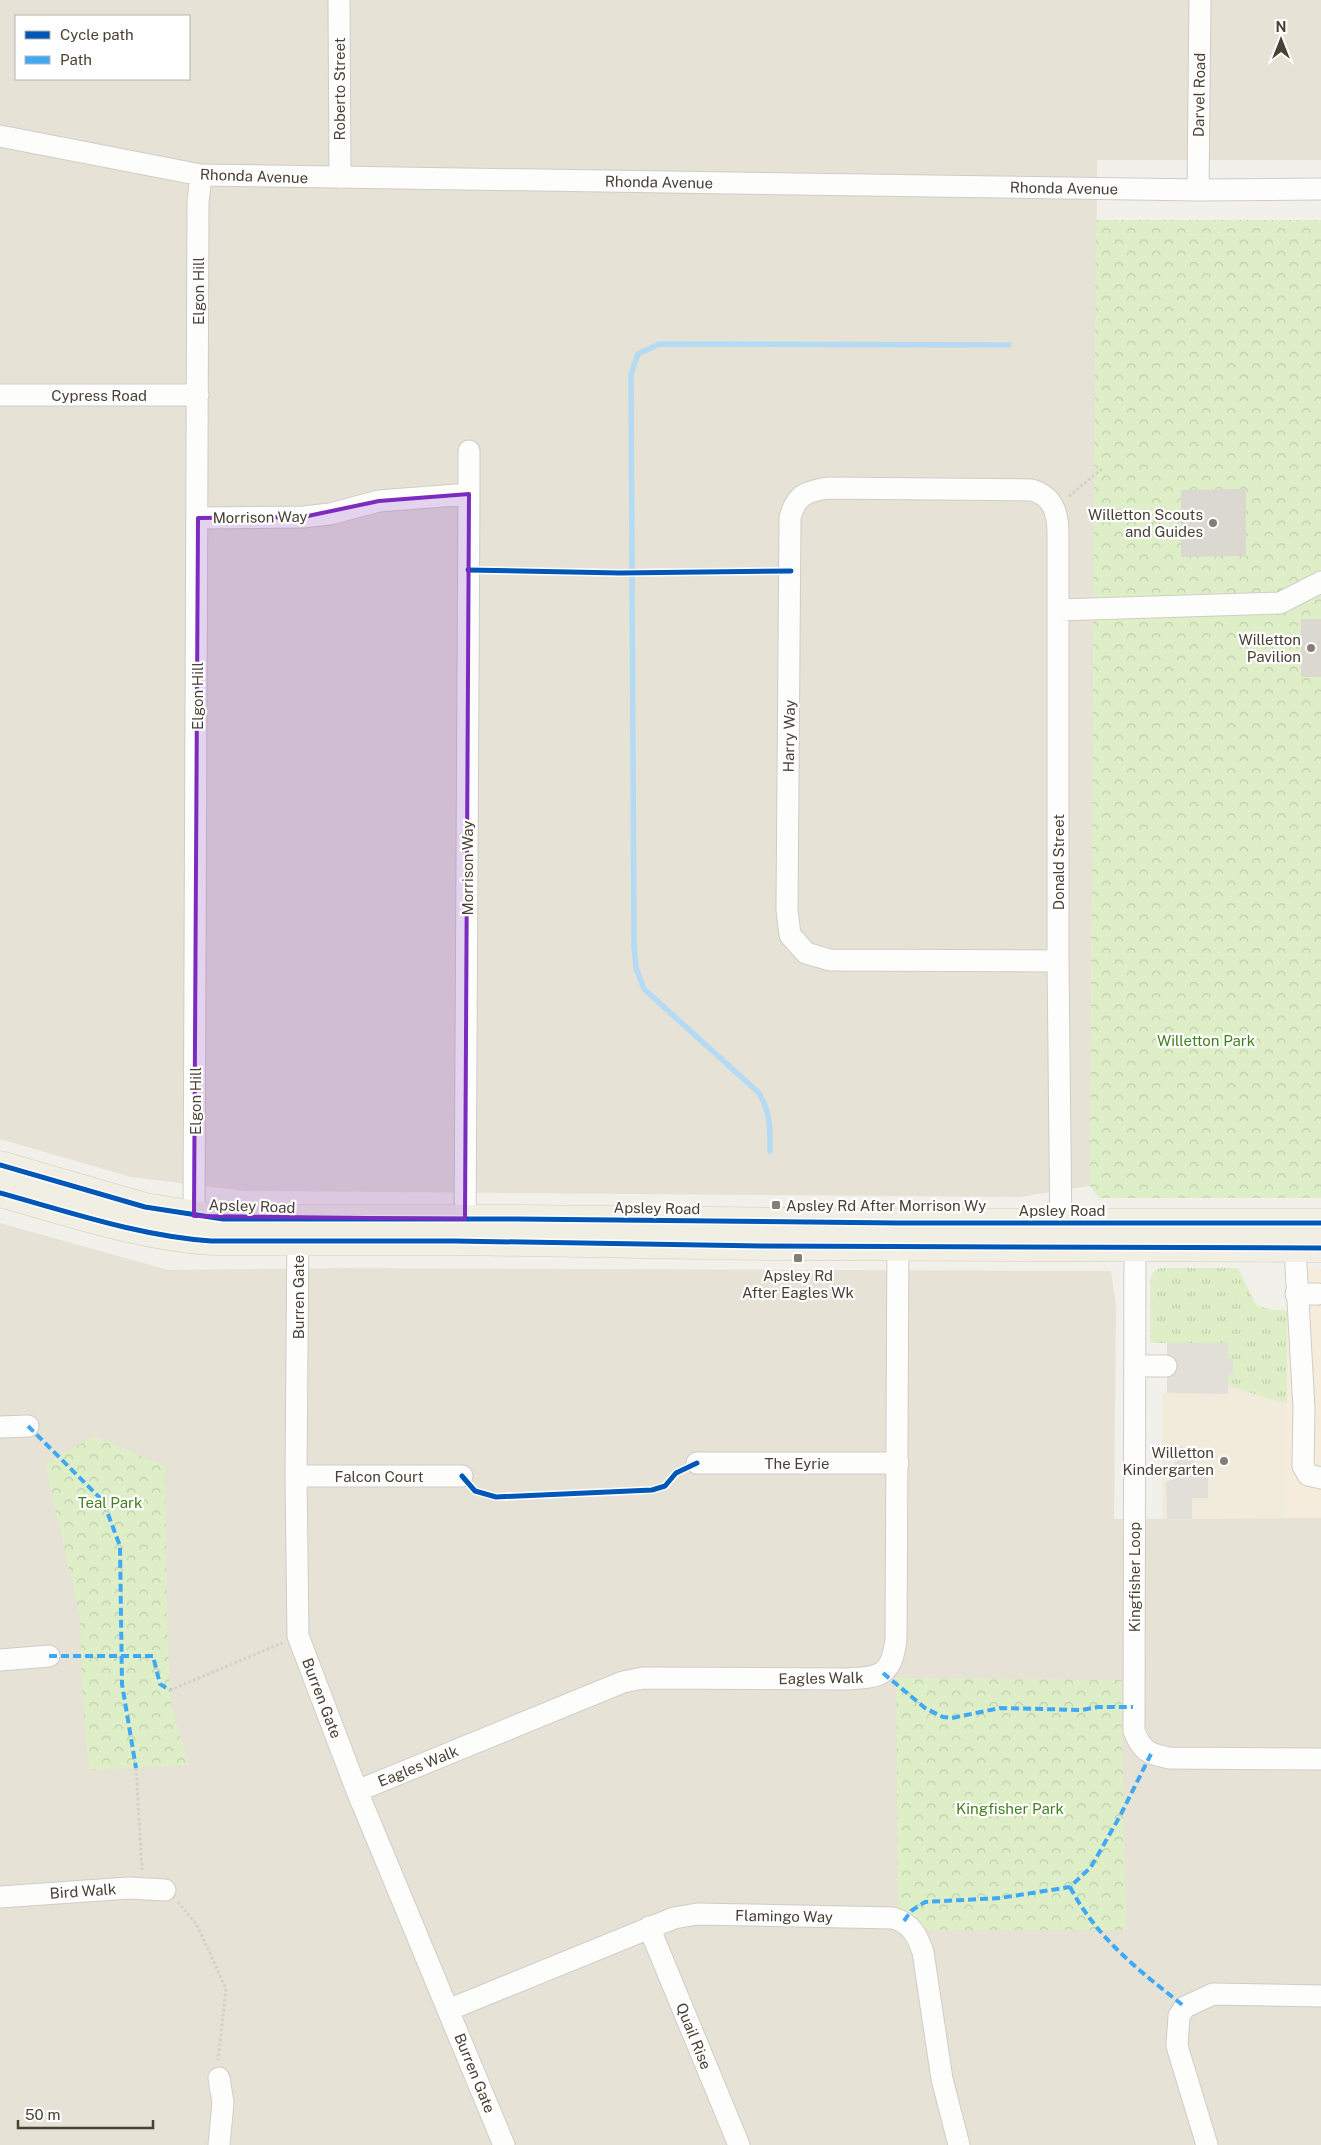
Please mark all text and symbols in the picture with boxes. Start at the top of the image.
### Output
legend [15,15,190,80]
north arrow [1256,15,1306,65]
text: N [1276,19,1286,35]
text: Cycle path [60,26,134,43]
street label: Roberto Street [331,37,348,140]
text: Path [60,51,92,68]
street label: Darvel Road [1190,53,1208,137]
street label: Rhonda Avenue [200,166,308,186]
street label: Rhonda Avenue [605,173,713,191]
street label: Rhonda Avenue [1010,179,1118,197]
street label: Elgon Hill [190,257,207,325]
street label: Cypress Road [51,387,147,404]
place label: Willetton Scouts and Guides [1088,506,1203,540]
street label: Morrison Way [212,508,308,526]
marker: Willetton Scouts and Guides [1207,517,1219,529]
place label: Willetton Pavilion [1238,631,1301,665]
marker: Willetton Pavilion [1305,642,1317,654]
street label: Elgon Hill [189,662,206,730]
street label: Harry Way [780,700,798,772]
street label: Donald Street [1050,814,1067,910]
street label: Morrison Way [459,821,476,915]
park label: Willetton Park [1157,1032,1255,1049]
street label: Elgon Hill [187,1067,204,1135]
street label: Apsley Road [208,1196,296,1216]
place label: Apsley Rd After Morrison Wy [786,1197,986,1214]
street label: Apsley Road [613,1199,701,1217]
marker: Apsley Rd After Morrison Wy [770,1199,782,1211]
street label: Apsley Road [1019,1202,1105,1219]
marker: Apsley Rd After Eagles Wk [792,1252,804,1264]
street label: Burren Gate [290,1255,307,1339]
place label: Apsley Rd After Eagles Wk [742,1267,854,1301]
place label: Willetton Kindergarten [1122,1444,1214,1478]
street label: The Eyrie [765,1455,829,1472]
marker: Willetton Kindergarten [1218,1455,1230,1467]
street label: Falcon Court [334,1468,424,1485]
park label: Teal Park [78,1494,142,1511]
street label: Kingfisher Loop [1126,1522,1143,1632]
street label: Burren Gate [299,1656,345,1740]
street label: Eagles Walk [778,1669,864,1687]
street label: Eagles Walk [375,1742,461,1790]
park label: Kingfisher Park [956,1800,1064,1817]
street label: Bird Walk [49,1880,117,1902]
street label: Flamingo Way [735,1907,833,1925]
street label: Quail Rise [673,2000,715,2072]
street label: Burren Gate [451,2031,499,2115]
scale bar [18,2098,152,2130]
text: 50 m [25,2106,60,2123]

